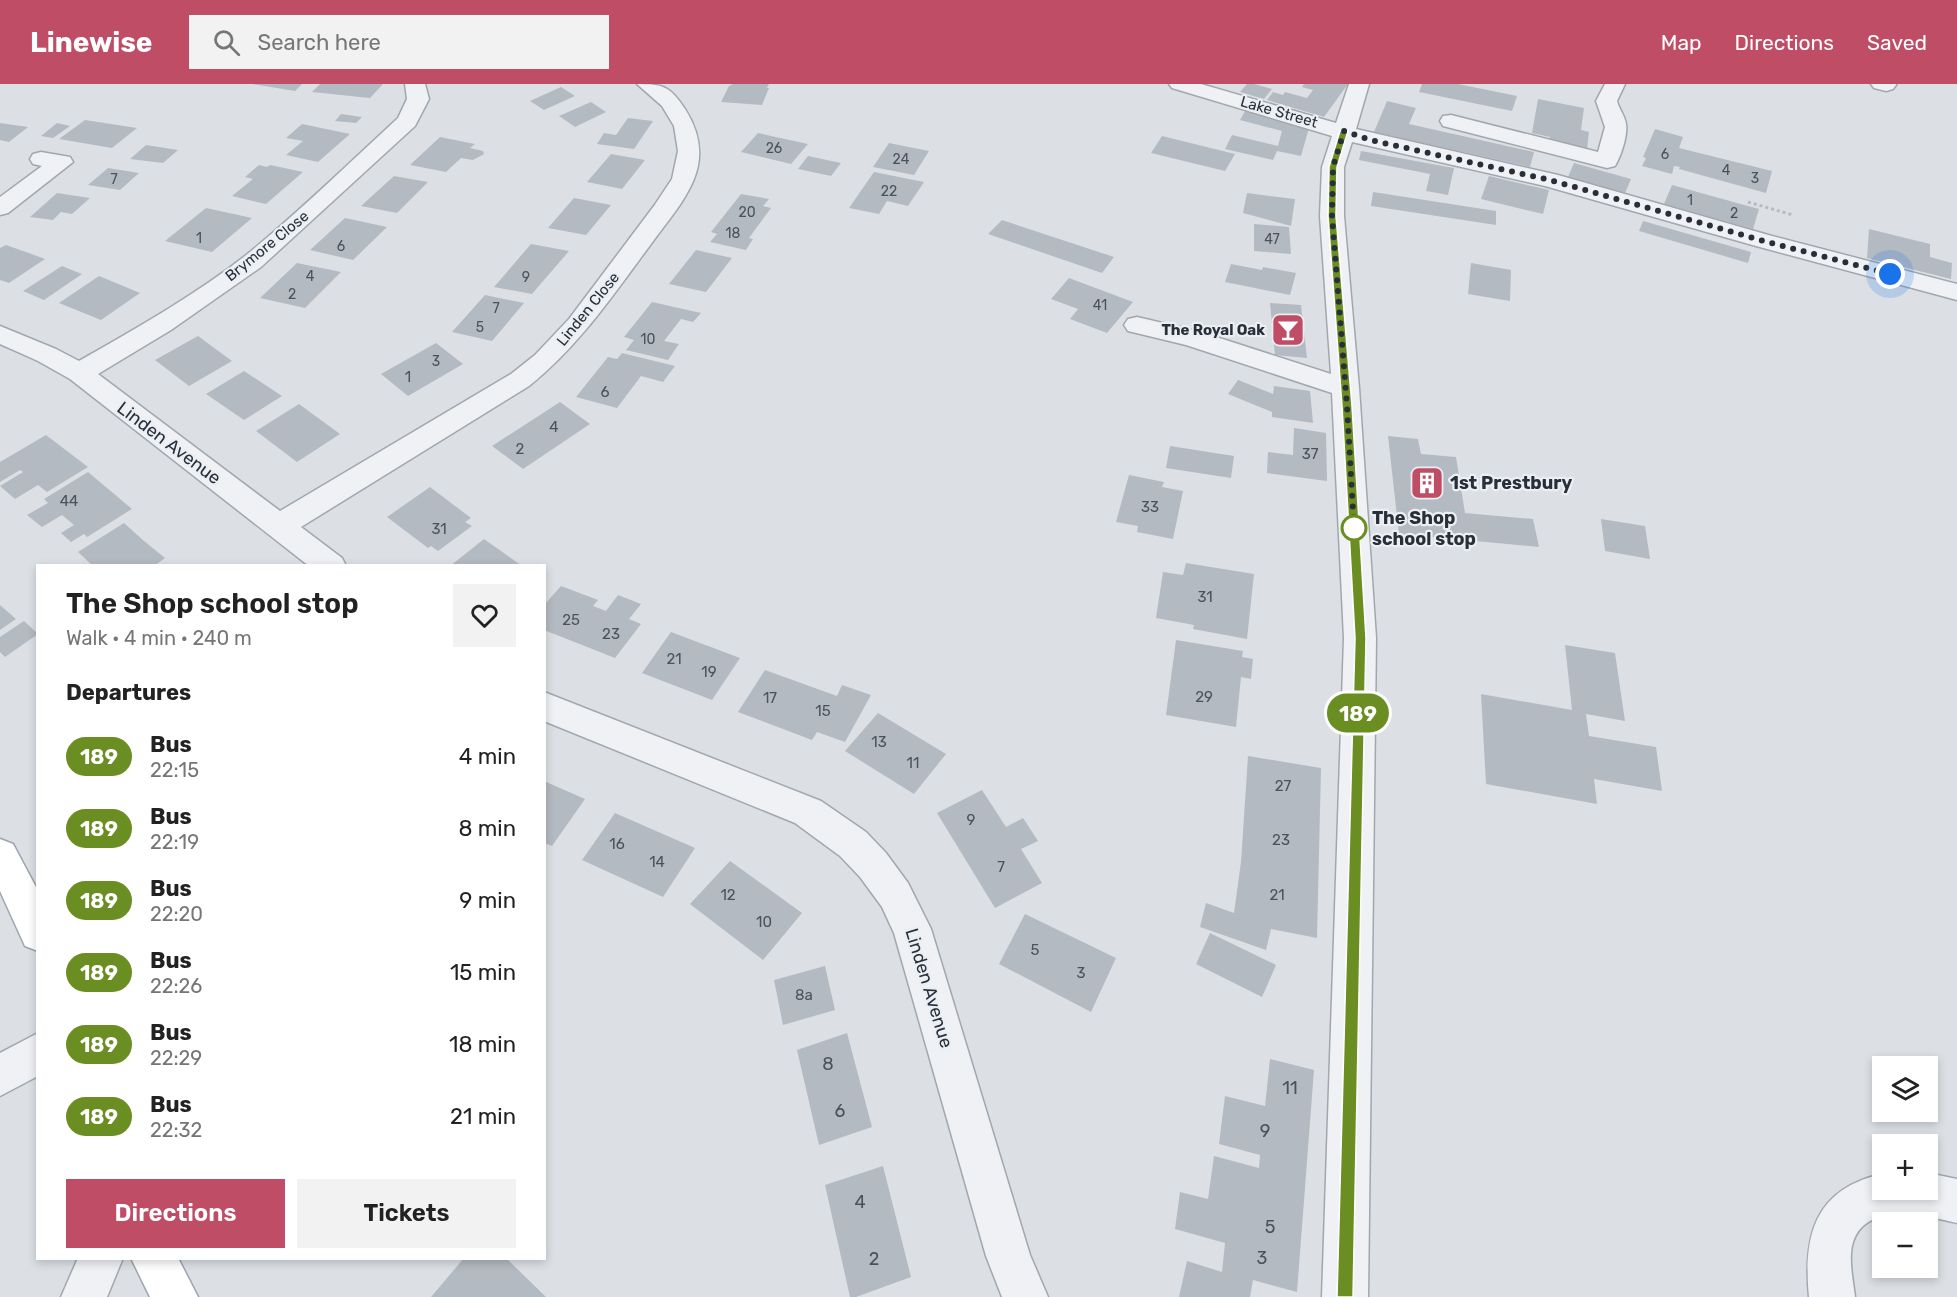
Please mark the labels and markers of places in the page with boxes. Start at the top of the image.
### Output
bar icon: The Royal Oak [1270,312,1306,348]
place label: The Royal Oak [1162,321,1265,339]
building icon: 1st Prestbury [1409,465,1445,501]
place label: 1st Prestbury [1450,472,1572,494]
place label: The Shop school stop [1372,507,1476,550]
marker: The Shop school stop [1341,515,1367,541]

